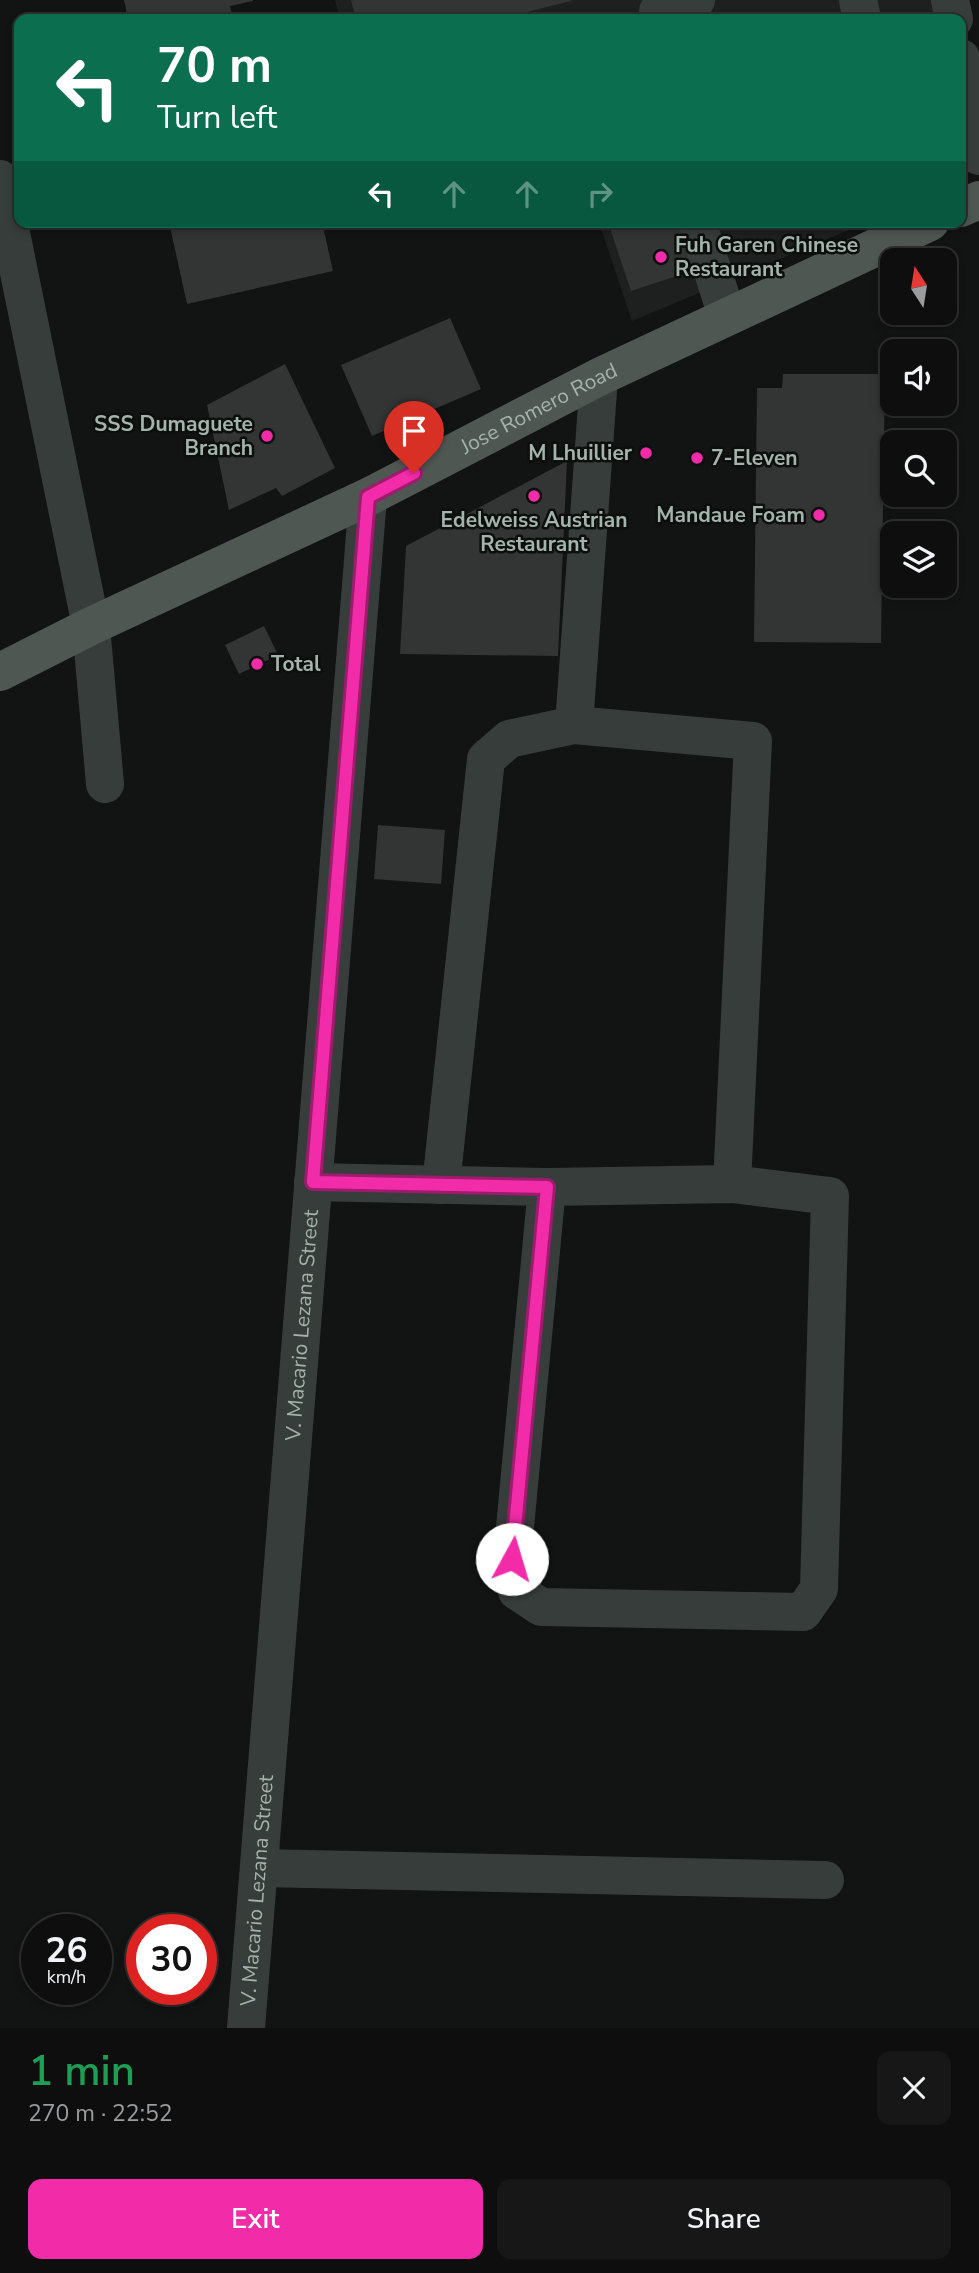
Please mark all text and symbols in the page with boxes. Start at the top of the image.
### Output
text: 70 m [157,32,272,99]
icon: left [42,42,133,133]
text: Turn left [157,96,277,139]
icon: left [362,175,400,213]
icon: ahead [435,175,473,213]
icon: ahead [508,175,546,213]
icon: right [581,175,619,213]
place label: Fuh Garen Chinese Restaurant [675,231,858,283]
north arrow [880,248,957,326]
map controls [880,248,957,598]
marker: Fuh Garen Chinese Restaurant [653,249,669,265]
button: sound [880,339,957,416]
street label: Jose Romero Road [455,356,622,461]
pin [384,401,444,473]
place label: SSS Dumaguete Branch [94,410,253,462]
icon: arrive [395,412,433,450]
marker: SSS Dumaguete Branch [259,428,275,444]
button: search [880,430,957,507]
place label: M Lhuillier [528,439,633,467]
place label: 7-Eleven [711,444,798,472]
marker: M Lhuillier [638,445,654,461]
marker: 7-Eleven [689,450,705,466]
marker: Edelweiss Austrian Restaurant [526,488,542,504]
place label: Mandaue Foam [656,501,805,529]
place label: Edelweiss Austrian Restaurant [441,506,627,558]
marker: Mandaue Foam [811,507,827,523]
button: layers [880,521,957,598]
place label: Total [271,650,321,678]
marker: Total [249,656,265,672]
street label: V. Macario Lezana Street [279,1208,325,1443]
position arrow [475,1522,549,1596]
street label: V. Macario Lezana Street [234,1773,280,2008]
speed limit sign: 30 [126,1914,217,2005]
text: 26 [45,1927,88,1974]
text: km/h [47,1965,86,1989]
text: 1 min [28,2043,135,2100]
button: close [877,2051,951,2125]
text: 270 m · 22:52 [28,2098,173,2129]
button: Exit [28,2179,483,2259]
button: Share [497,2179,951,2259]

